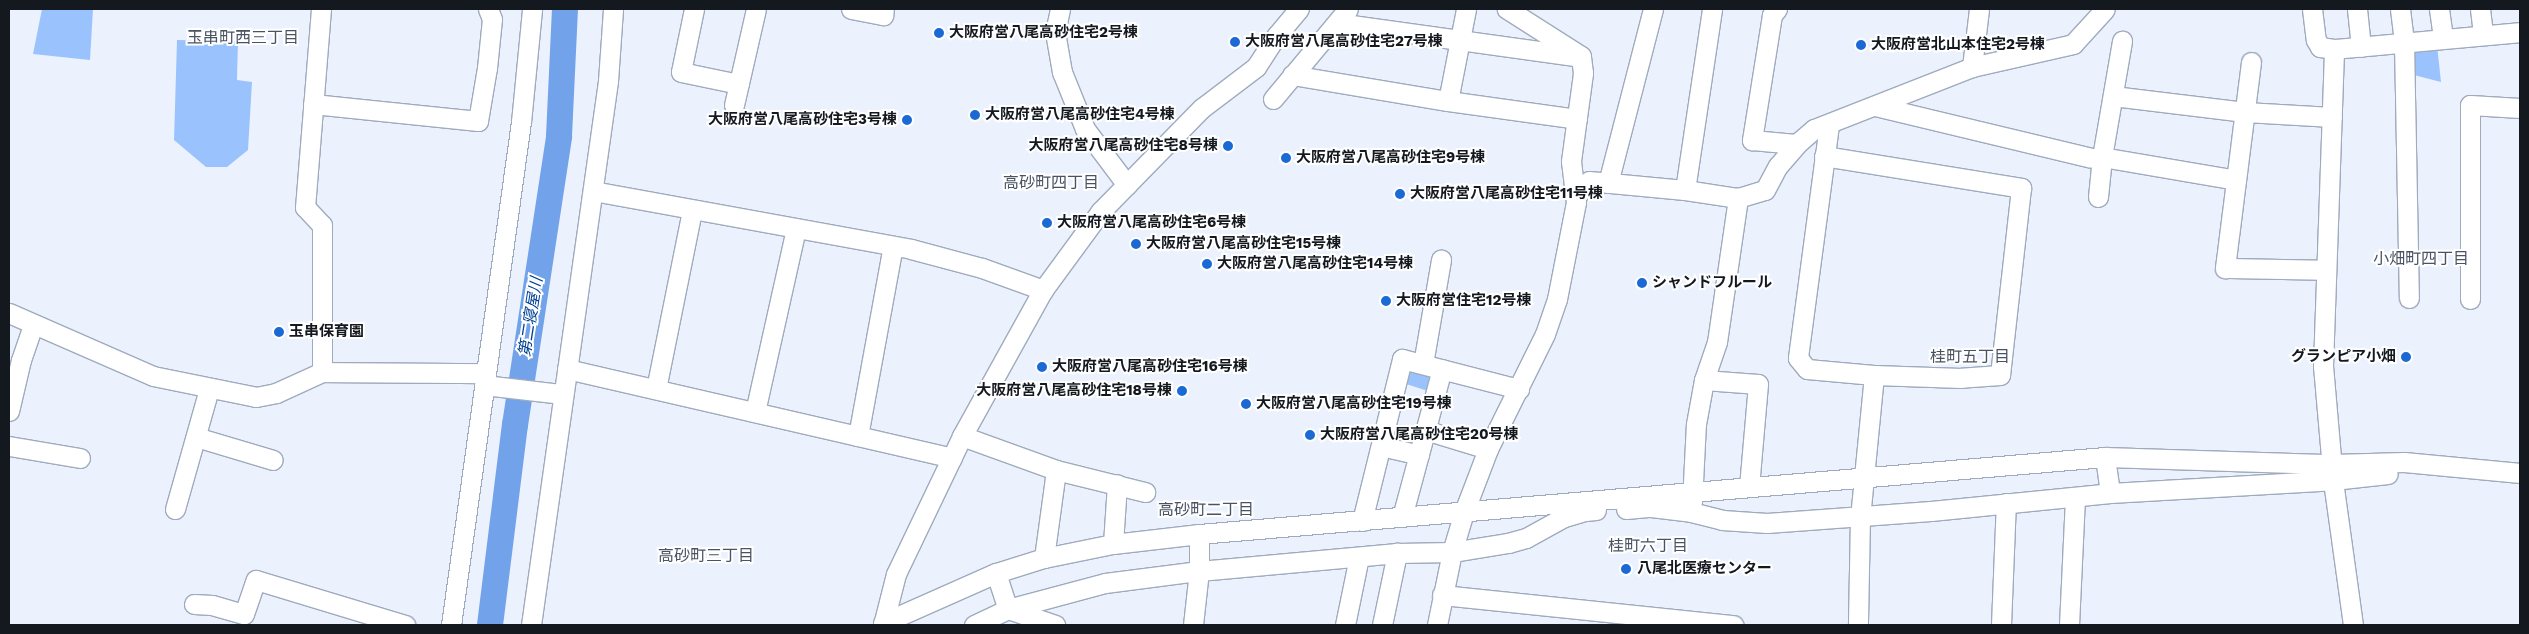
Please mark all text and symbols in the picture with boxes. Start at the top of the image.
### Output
place label: 大阪府営八尾高砂住宅2号棟 [949,24,1138,42]
marker: 大阪府営八尾高砂住宅2号棟 [933,27,945,39]
district label: 玉串町西三丁目 [187,28,299,48]
place label: 大阪府営八尾高砂住宅27号棟 [1245,33,1443,51]
marker: 大阪府営八尾高砂住宅27号棟 [1229,36,1241,48]
place label: 大阪府営北山本住宅2号棟 [1871,36,2045,54]
marker: 大阪府営北山本住宅2号棟 [1855,39,1867,51]
place label: 大阪府営八尾高砂住宅4号棟 [985,106,1175,124]
marker: 大阪府営八尾高砂住宅4号棟 [969,109,981,121]
place label: 大阪府営八尾高砂住宅3号棟 [708,111,897,129]
marker: 大阪府営八尾高砂住宅3号棟 [901,114,913,126]
place label: 大阪府営八尾高砂住宅8号棟 [1029,137,1218,155]
marker: 大阪府営八尾高砂住宅8号棟 [1222,140,1234,152]
place label: 大阪府営八尾高砂住宅9号棟 [1296,149,1485,167]
marker: 大阪府営八尾高砂住宅9号棟 [1280,152,1292,164]
district label: 高砂町四丁目 [1003,173,1099,193]
place label: 大阪府営八尾高砂住宅11号棟 [1410,185,1603,203]
marker: 大阪府営八尾高砂住宅11号棟 [1394,188,1406,200]
place label: 大阪府営八尾高砂住宅6号棟 [1057,214,1246,232]
marker: 大阪府営八尾高砂住宅6号棟 [1041,217,1053,229]
place label: 大阪府営八尾高砂住宅15号棟 [1146,235,1341,253]
marker: 大阪府営八尾高砂住宅15号棟 [1130,238,1142,250]
district label: 小畑町四丁目 [2373,249,2469,269]
place label: 大阪府営八尾高砂住宅14号棟 [1217,255,1413,273]
marker: 大阪府営八尾高砂住宅14号棟 [1201,258,1213,270]
place label: シャンドフルール [1652,274,1772,292]
water label: 第二寝屋川 [515,276,547,358]
marker: シャンドフルール [1636,277,1648,289]
place label: 大阪府営住宅12号棟 [1396,292,1531,310]
marker: 大阪府営住宅12号棟 [1380,295,1392,307]
place label: 玉串保育園 [289,323,364,341]
marker: 玉串保育園 [273,326,285,338]
district label: 桂町五丁目 [1930,347,2010,367]
place label: グランピア小畑 [2291,348,2396,366]
marker: グランピア小畑 [2400,351,2412,363]
place label: 大阪府営八尾高砂住宅16号棟 [1052,358,1248,376]
marker: 大阪府営八尾高砂住宅16号棟 [1036,361,1048,373]
place label: 大阪府営八尾高砂住宅18号棟 [976,382,1172,400]
marker: 大阪府営八尾高砂住宅18号棟 [1176,385,1188,397]
place label: 大阪府営八尾高砂住宅19号棟 [1256,395,1452,413]
marker: 大阪府営八尾高砂住宅19号棟 [1240,398,1252,410]
place label: 大阪府営八尾高砂住宅20号棟 [1320,426,1519,444]
marker: 大阪府営八尾高砂住宅20号棟 [1304,429,1316,441]
district label: 高砂町二丁目 [1158,500,1254,520]
district label: 桂町六丁目 [1608,536,1688,556]
district label: 高砂町三丁目 [658,546,754,566]
place label: 八尾北医療センター [1637,560,1772,578]
marker: 八尾北医療センター [1619,562,1633,576]

